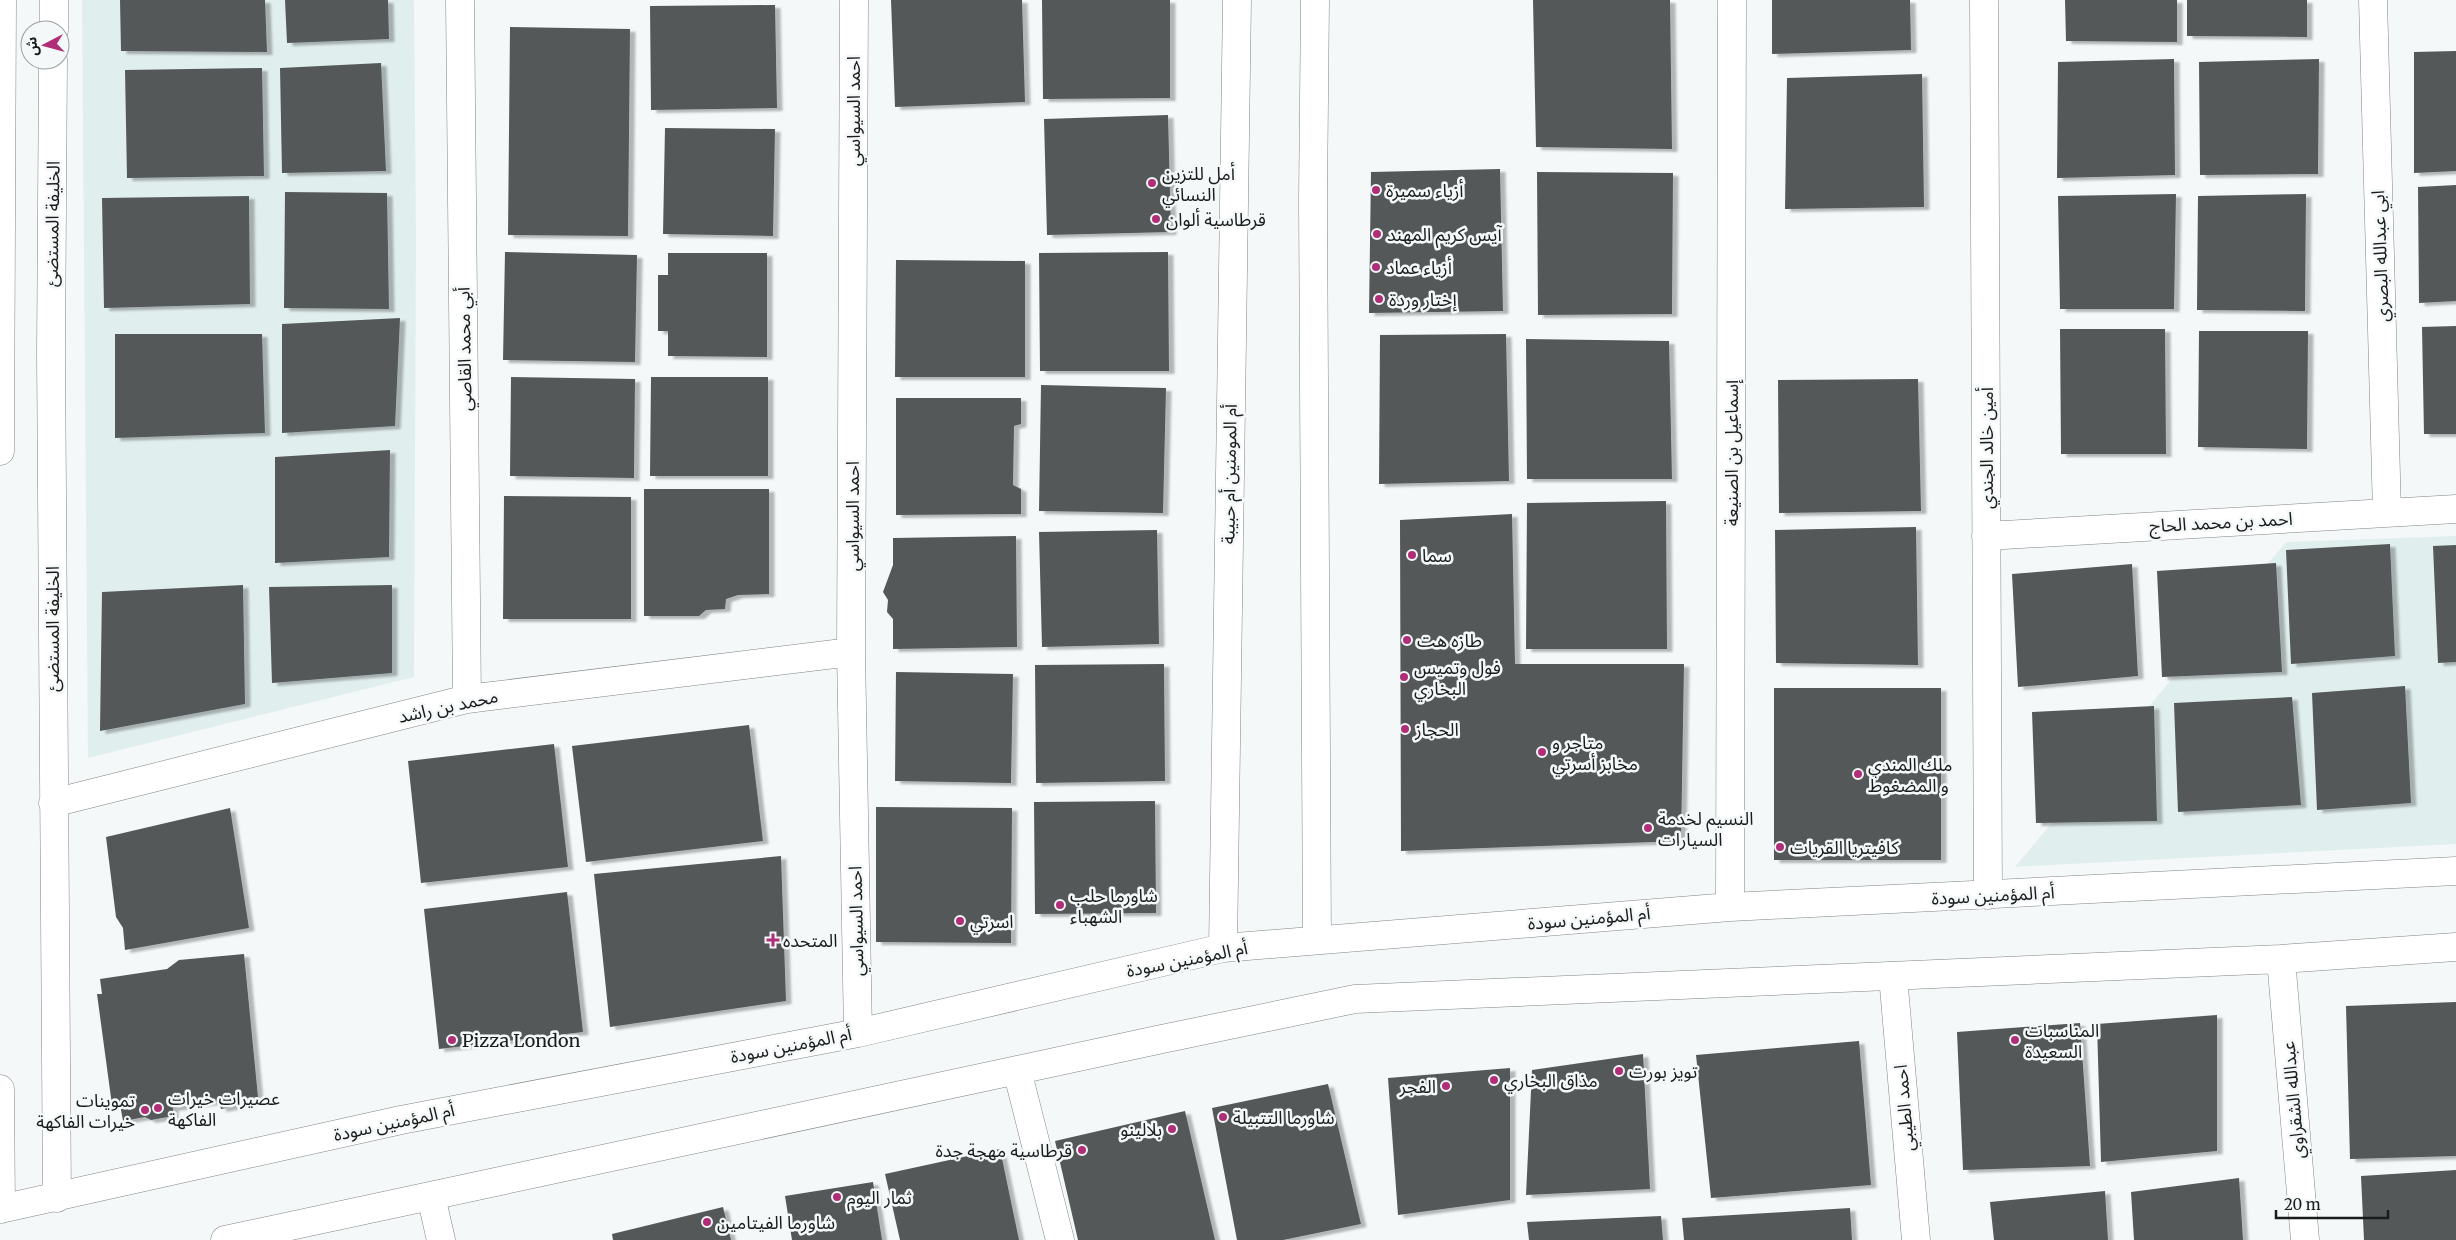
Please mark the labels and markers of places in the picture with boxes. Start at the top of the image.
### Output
place label: أمل للتزين النسائي [1162,162,1235,208]
marker: أمل للتزين النسائي [1146,177,1158,189]
place label: أزياء سميرة [1386,179,1464,202]
marker: أزياء سميرة [1370,184,1382,196]
place label: قرطاسية ألوان [1166,208,1266,231]
marker: قرطاسية ألوان [1150,213,1162,225]
place label: آيس كريم المهند [1387,223,1502,248]
marker: آيس كريم المهند [1371,228,1383,240]
place label: أزياء عماد [1386,256,1452,279]
marker: أزياء عماد [1370,261,1382,273]
place label: إختار وردة [1389,288,1457,312]
marker: إختار وردة [1373,293,1385,305]
place label: سما [1422,544,1452,567]
marker: سما [1406,549,1418,561]
place label: طازه هت [1417,629,1482,652]
marker: طازه هت [1401,634,1413,646]
place label: فول وتميس البخاري [1414,656,1501,702]
marker: فول وتميس البخاري [1398,671,1410,683]
place label: الحجاز [1414,718,1459,741]
marker: الحجاز [1399,723,1411,735]
place label: متاجر و مخابز أسرتي [1552,731,1638,777]
marker: متاجر و مخابز أسرتي [1536,746,1548,758]
place label: ملك المندي و المضغوط [1868,753,1953,797]
marker: ملك المندي و المضغوط [1852,768,1864,780]
place label: النسيم لخدمة السيارات [1658,807,1753,851]
marker: النسيم لخدمة السيارات [1642,822,1654,834]
place label: كافيتريا القريات [1790,836,1899,859]
marker: كافيتريا القريات [1774,841,1786,853]
place label: شاورما حلب الشهباء [1070,884,1158,928]
marker: شاورما حلب الشهباء [1054,899,1066,911]
place label: اسرتي [970,910,1014,935]
marker: اسرتي [954,915,966,927]
place label: المتحده [783,929,837,952]
marker: المتحده [767,934,779,946]
place label: المناسبات السعيدة [2025,1019,2099,1063]
place label: Pizza London [462,1029,581,1052]
marker: Pizza London [446,1034,458,1046]
marker: المناسبات السعيدة [2009,1034,2021,1046]
place label: تويز بورت [1629,1060,1697,1083]
marker: تويز بورت [1613,1065,1625,1077]
place label: مذاق البخاري [1504,1069,1598,1094]
marker: مذاق البخاري [1488,1074,1500,1086]
place label: الفجر [1399,1075,1436,1098]
marker: الفجر [1440,1080,1452,1092]
place label: عصيرات خيرات الفاكهة [168,1087,280,1131]
place label: تموينات خيرات الفاكهة [36,1089,135,1133]
marker: عصيرات خيرات الفاكهة [152,1102,164,1114]
marker: تموينات خيرات الفاكهة [139,1104,151,1116]
place label: شاورما التتبيلة [1233,1106,1335,1129]
marker: شاورما التتبيلة [1217,1111,1229,1123]
place label: بلالينو [1120,1118,1162,1141]
marker: بلالينو [1166,1123,1178,1135]
place label: قرطاسية مهجة جدة [936,1139,1072,1162]
marker: قرطاسية مهجة جدة [1076,1144,1088,1156]
place label: ثمار اليوم [847,1186,912,1212]
marker: ثمار اليوم [831,1191,843,1203]
place label: شاورما الفيتامين [717,1211,835,1234]
marker: شاورما الفيتامين [701,1216,713,1228]

